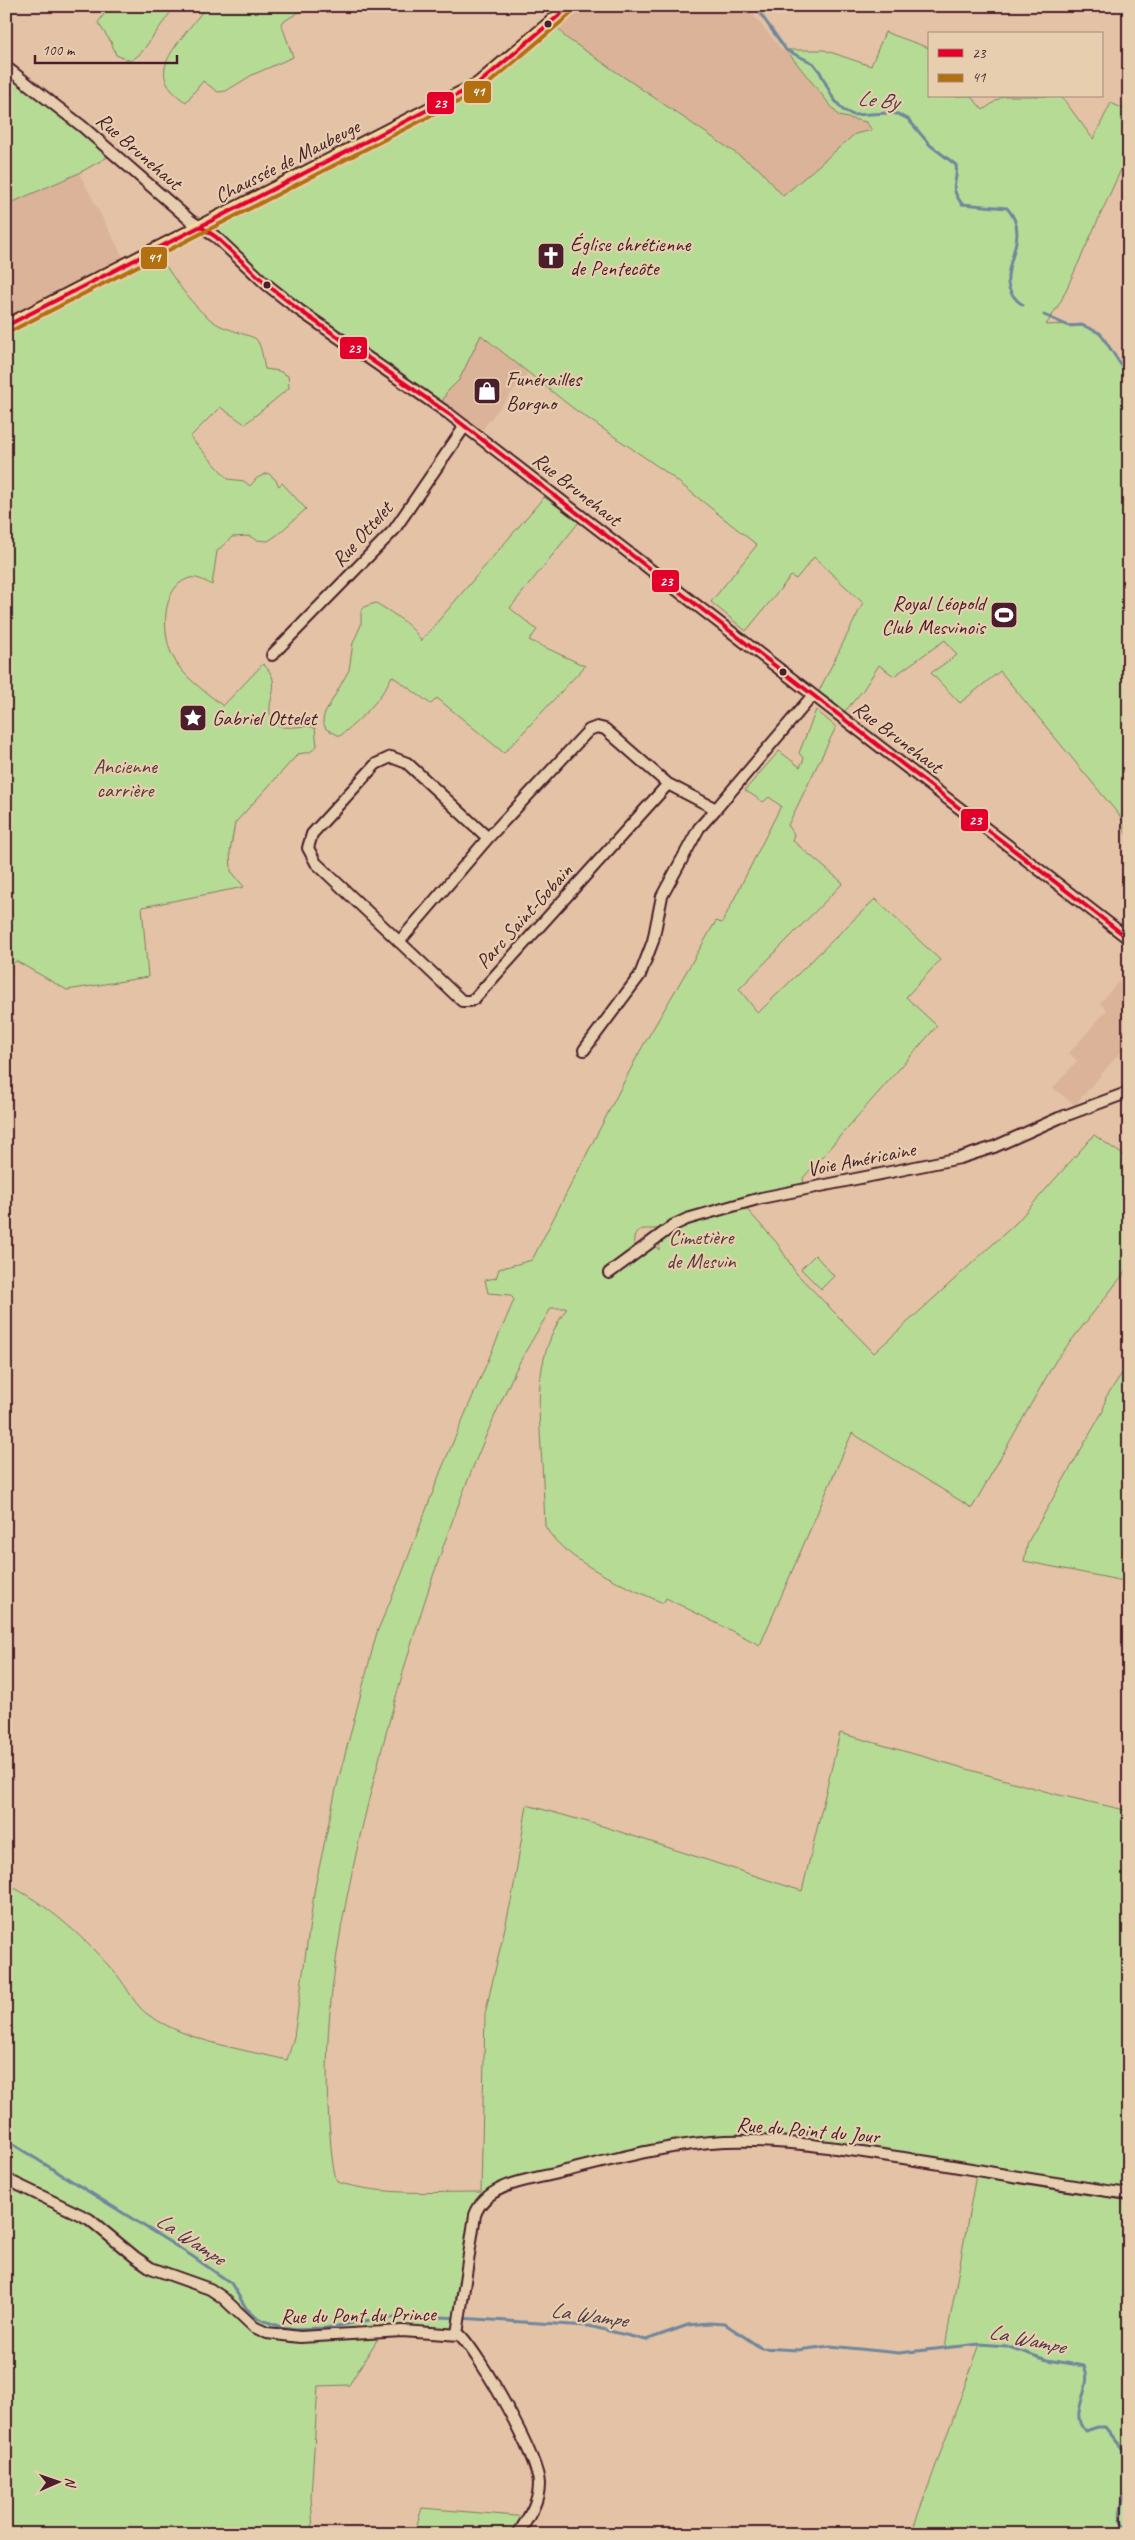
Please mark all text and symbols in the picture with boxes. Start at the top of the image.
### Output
unlabelled marker [543,19,553,29]
scale bar [35,32,178,64]
legend [928,32,1102,98]
text: 100 m [42,41,76,60]
text: 23 [972,44,987,63]
text: 41 [972,68,987,87]
line badge: 41 [463,80,492,104]
text: 41 [472,83,486,100]
water label: Le By [856,84,903,116]
line badge: 23 [426,91,455,115]
text: 23 [434,95,448,112]
street label: Rue Brunehaut [91,107,189,197]
street label: Chaussée de Maubeuge [210,112,366,209]
place label: Église chrétienne de Pentecôte [570,231,692,281]
church icon: Église chrétienne de Pentecôte [536,241,566,271]
line badge: 41 [140,246,168,270]
text: 41 [148,249,162,266]
unlabelled marker [262,280,272,290]
line badge: 23 [339,336,368,360]
text: 23 [348,340,362,357]
place label: Funérailles Borgno [506,366,583,416]
shop icon: Funérailles Borgno [472,376,502,406]
street label: Rue Brunehaut [527,446,628,533]
street label: Rue Ottelet [326,494,400,572]
line badge: 23 [651,569,680,593]
text: 23 [660,573,674,590]
place label: Royal Léopold Club Mesvinois [882,590,988,640]
sports icon: Royal Léopold Club Mesvinois [989,600,1019,630]
unlabelled marker [778,667,788,677]
street label: Rue Brunehaut [848,695,950,780]
place icon: Gabriel Ottelet [178,703,208,733]
place label: Gabriel Ottelet [212,705,318,731]
park label: Ancienne carrière [93,753,158,803]
line badge: 23 [960,808,989,832]
text: 23 [969,812,983,829]
street label: Parc Saint-Gobain [470,858,578,974]
street label: Voie Américaine [805,1135,919,1182]
park label: Cimetière de Mesvin [666,1224,736,1274]
street label: Rue du Point du Jour [735,2111,882,2149]
water label: La Wampe [151,2206,233,2273]
water label: La Wampe [549,2296,632,2335]
street label: Rue du Pont du Prince [280,2301,438,2329]
water label: La Wampe [986,2317,1070,2361]
north arrow [32,2458,82,2508]
text: N [62,2477,79,2489]

